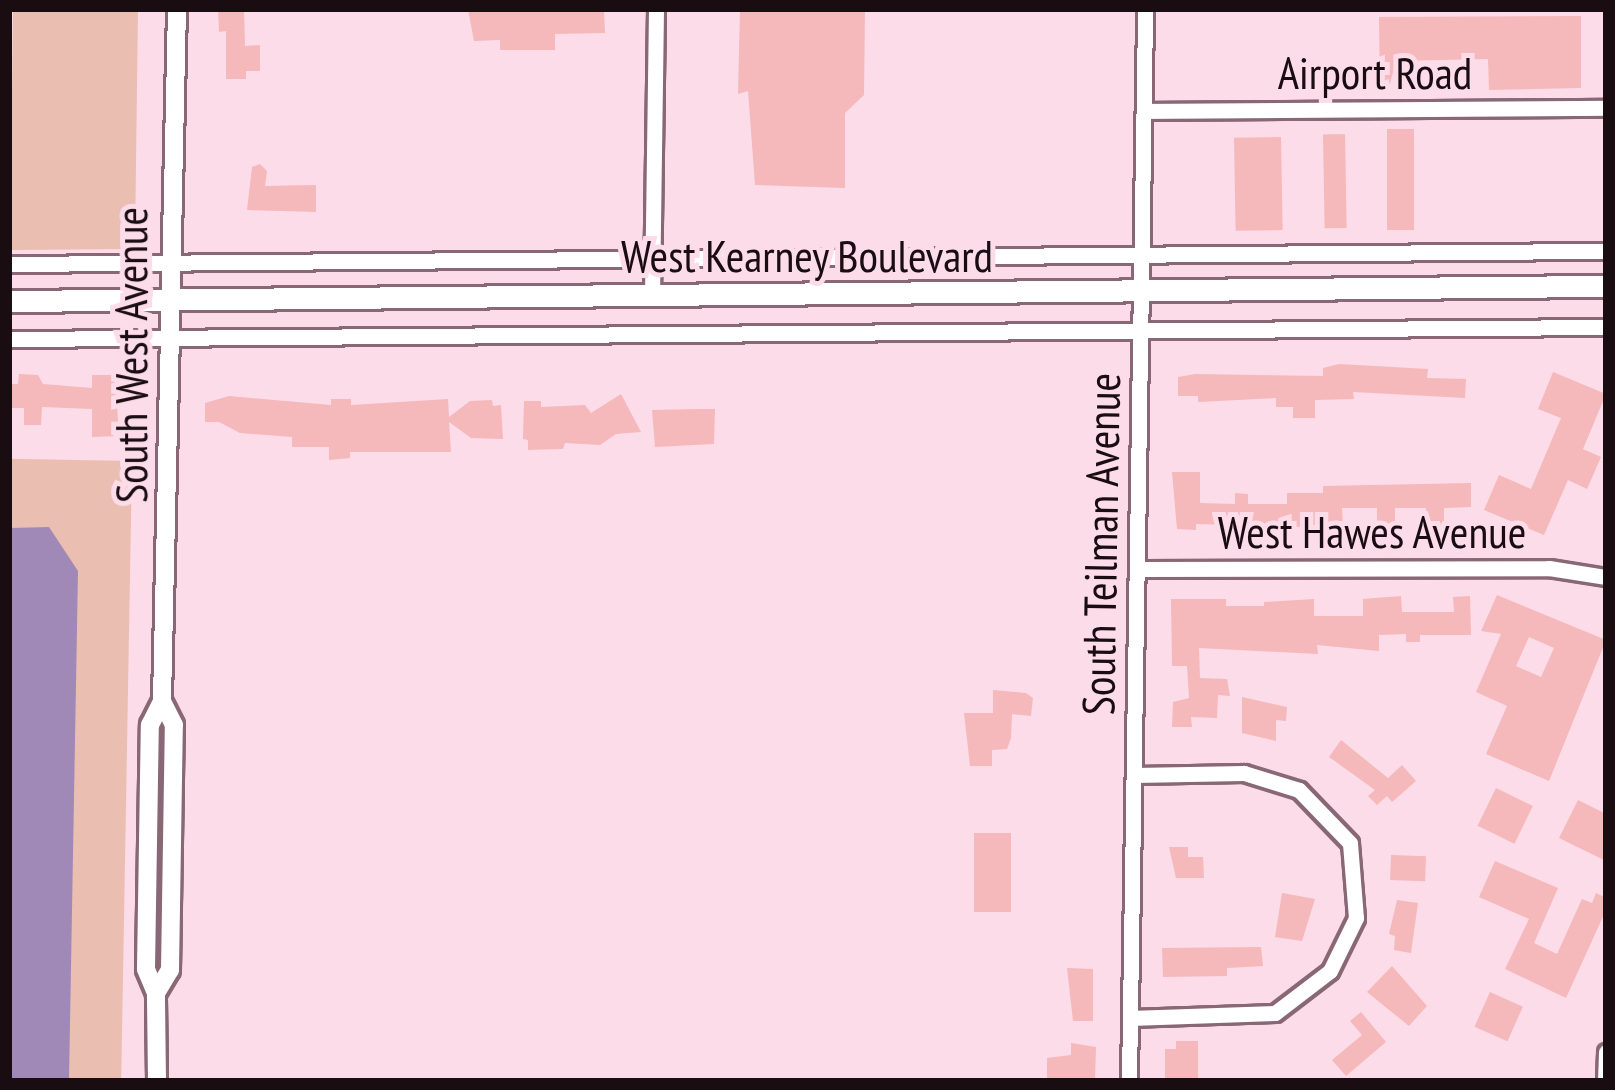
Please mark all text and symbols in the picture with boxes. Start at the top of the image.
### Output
street label: Airport Road [1278,46,1472,100]
street label: South West Avenue [104,206,158,504]
street label: West Kearney Boulevard [620,229,994,283]
street label: South Teilman Avenue [1071,371,1131,717]
street label: West Hawes Avenue [1217,505,1527,559]

